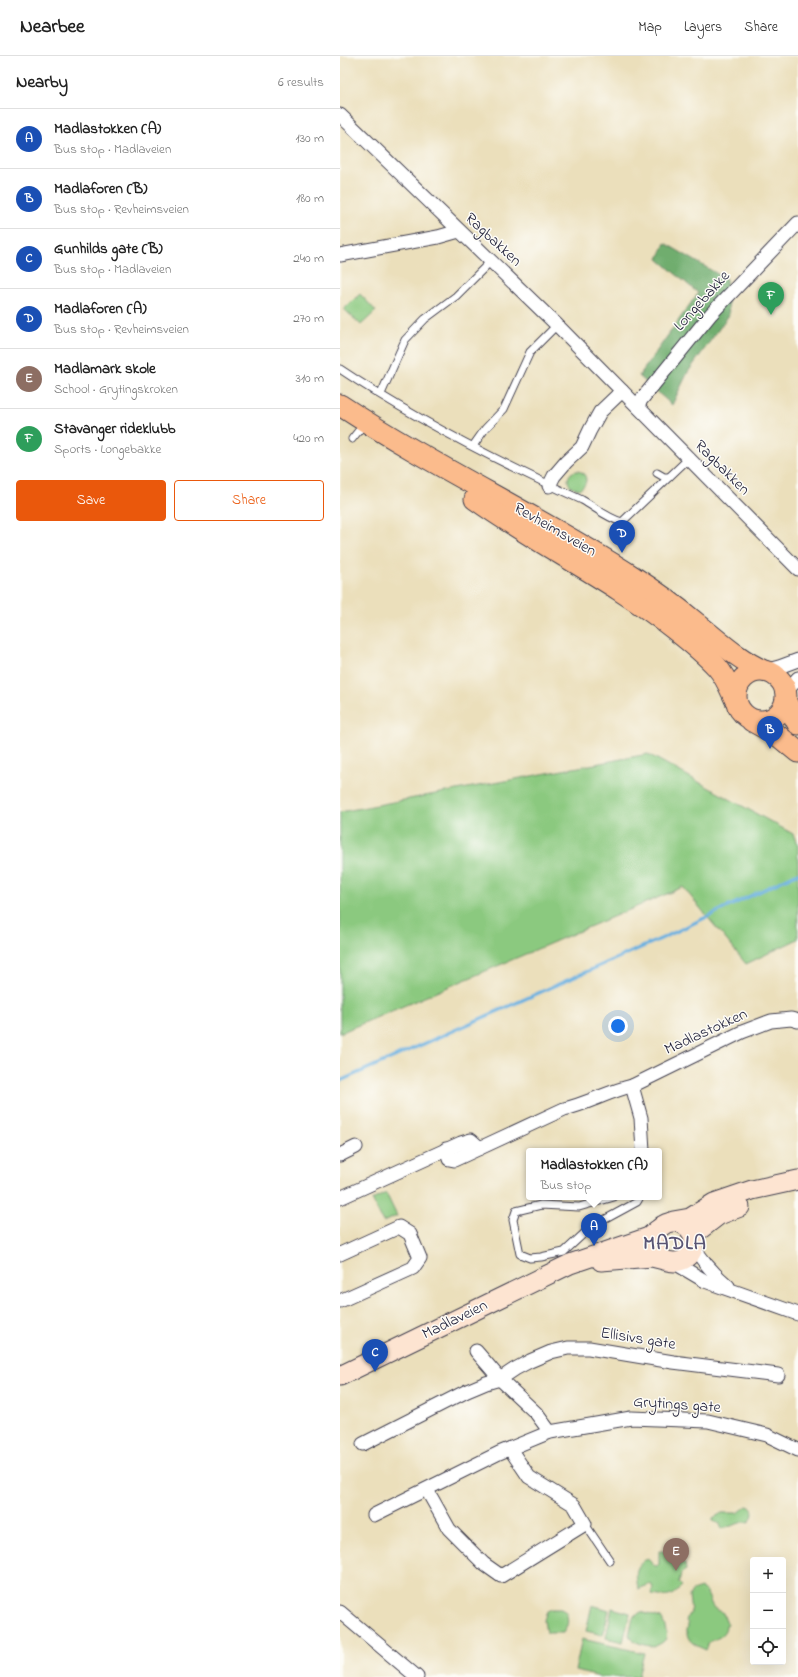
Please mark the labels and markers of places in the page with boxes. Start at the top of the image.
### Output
pin: F [758,282,784,315]
pin: D [609,520,635,553]
pin: B [757,716,783,749]
pin: A [581,1213,607,1246]
pin: C [362,1339,388,1372]
pin: E [663,1538,689,1571]

